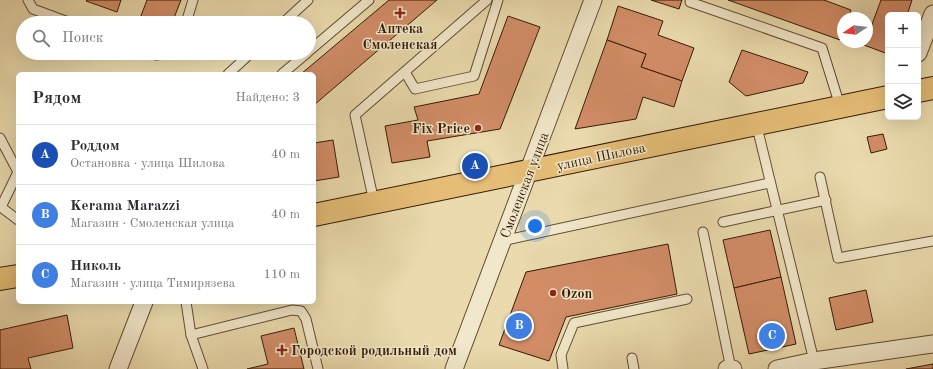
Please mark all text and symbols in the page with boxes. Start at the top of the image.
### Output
marker: Аптека Смоленская [395,8,405,18]
north arrow [837,12,873,48]
map controls [885,12,921,120]
button: + [885,12,921,48]
search box [16,16,316,60]
place label: Аптека Смоленская [362,22,438,52]
icon: search [30,27,52,49]
text: Поиск [62,31,103,46]
button: − [885,48,921,84]
button: layers [885,84,921,120]
text: Рядом [32,90,81,107]
text: Найдено: 3 [236,91,300,104]
place label: Fix Price [412,122,470,136]
marker: Fix Price [473,123,483,133]
street label: Смоленская улица [498,130,552,240]
text: Роддом [70,139,120,154]
street label: улица Шилова [556,141,647,173]
text: A [40,148,50,161]
text: 40 m [271,148,300,161]
pin: A [462,151,488,181]
text: Остановка · улица Шилова [70,157,225,170]
text: Kerama Marazzi [70,199,180,214]
text: B [40,208,50,221]
text: 40 m [271,208,300,221]
your location [525,216,545,236]
text: Магазин · Смоленская улица [70,217,234,230]
text: Николь [70,259,121,274]
text: C [41,268,49,281]
text: 110 m [263,268,300,281]
text: Магазин · улица Тимирязева [70,277,235,290]
place label: Ozon [561,287,592,301]
marker: Ozon [548,288,558,298]
pin: B [506,311,532,341]
pin: C [759,321,785,351]
marker: Городской родильный дом [276,344,288,356]
place label: Городской родильный дом [291,344,457,358]

